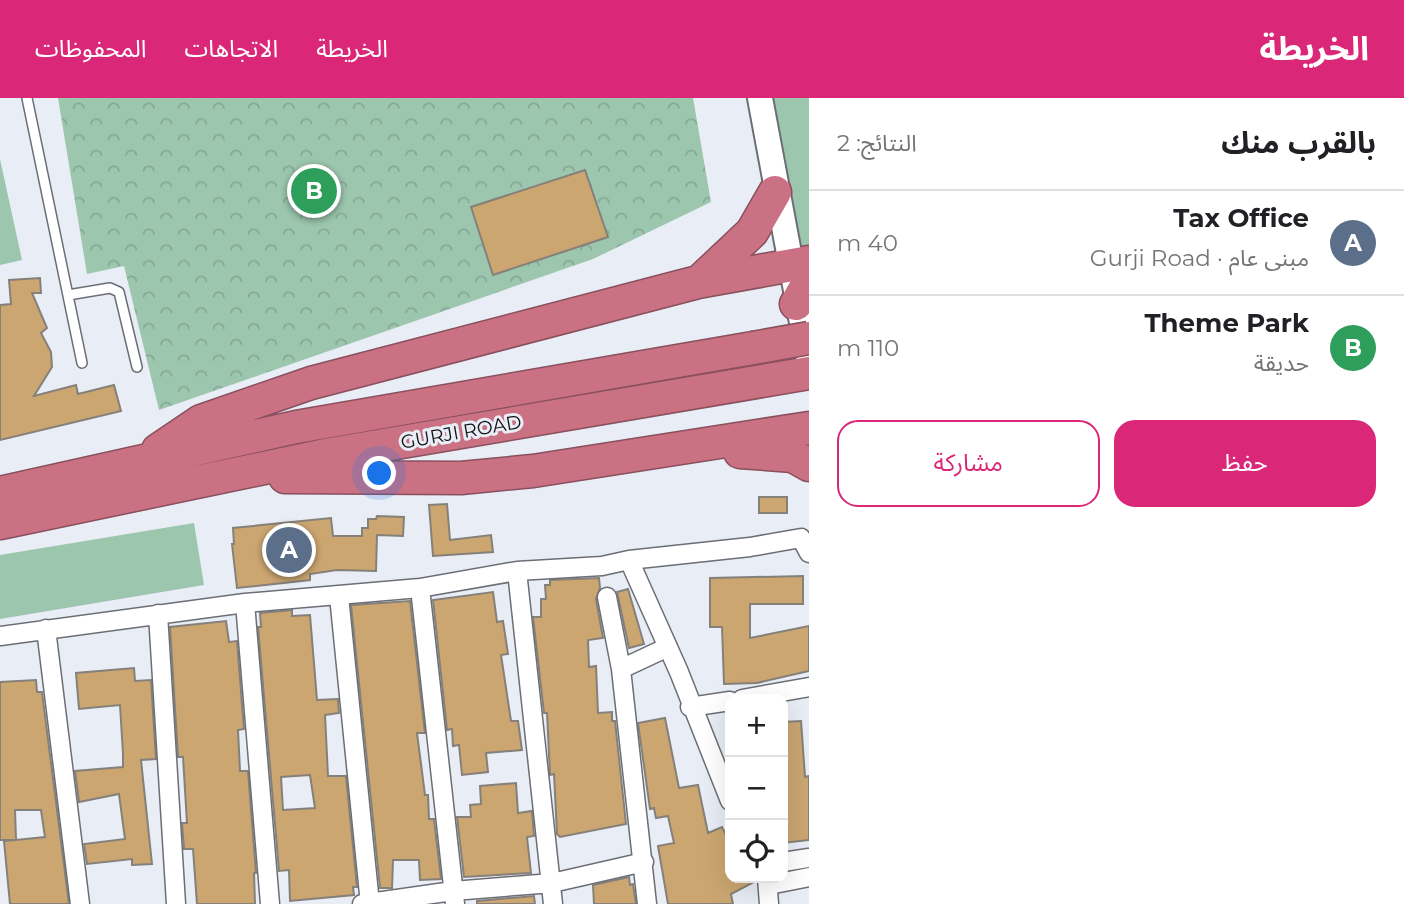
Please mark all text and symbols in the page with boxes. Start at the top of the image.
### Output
text: الخريطة [1259,28,1369,68]
text: المحفوظات [35,34,146,63]
text: الاتجاهات [184,34,278,63]
text: الخريطة [316,34,388,63]
text: بالقرب منك [1221,124,1376,161]
text: النتائج: 2 [837,129,917,157]
pin: B [291,165,337,217]
text: Tax Office [1173,202,1309,234]
text: 40 m [837,229,898,257]
text: A [1344,229,1362,257]
text: مبنى عام · Gurji Road [1090,244,1309,272]
text: Theme Park [1144,307,1309,339]
text: 110 m [837,334,899,362]
text: B [1344,334,1362,362]
text: حديقة [1254,349,1309,377]
street label: GURJI ROAD [399,410,523,454]
button: مشاركة [837,420,1100,507]
button: حفظ [1114,420,1376,507]
your location [362,456,396,490]
pin: A [266,524,312,576]
map controls [725,694,788,883]
button: + [725,694,788,757]
button: − [725,757,788,820]
button: locate [725,820,788,883]

